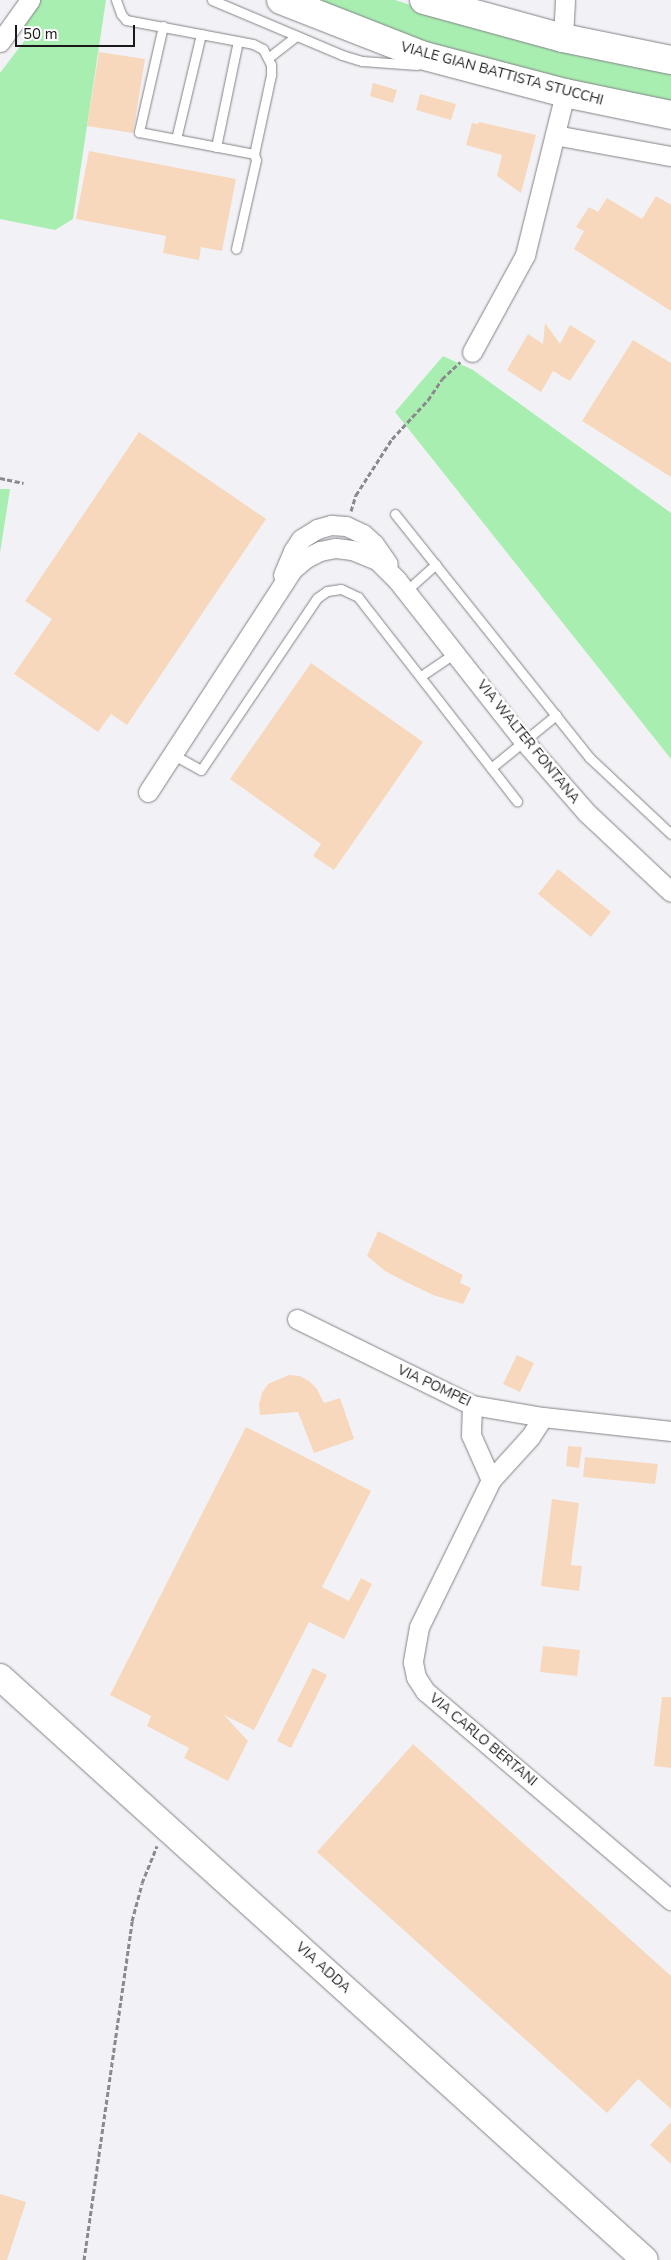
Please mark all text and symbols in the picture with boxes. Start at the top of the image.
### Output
scale bar [18,15,138,47]
text: 50 m [23,24,58,44]
street label: VIALE GIAN BATTISTA STUCCHI [399,39,605,109]
street label: VIA WALTER FONTANA [473,677,583,807]
street label: VIA POMPEI [395,1362,473,1410]
street label: VIA CARLO BERTANI [426,1690,540,1790]
street label: VIA ADDA [292,1939,354,1997]

